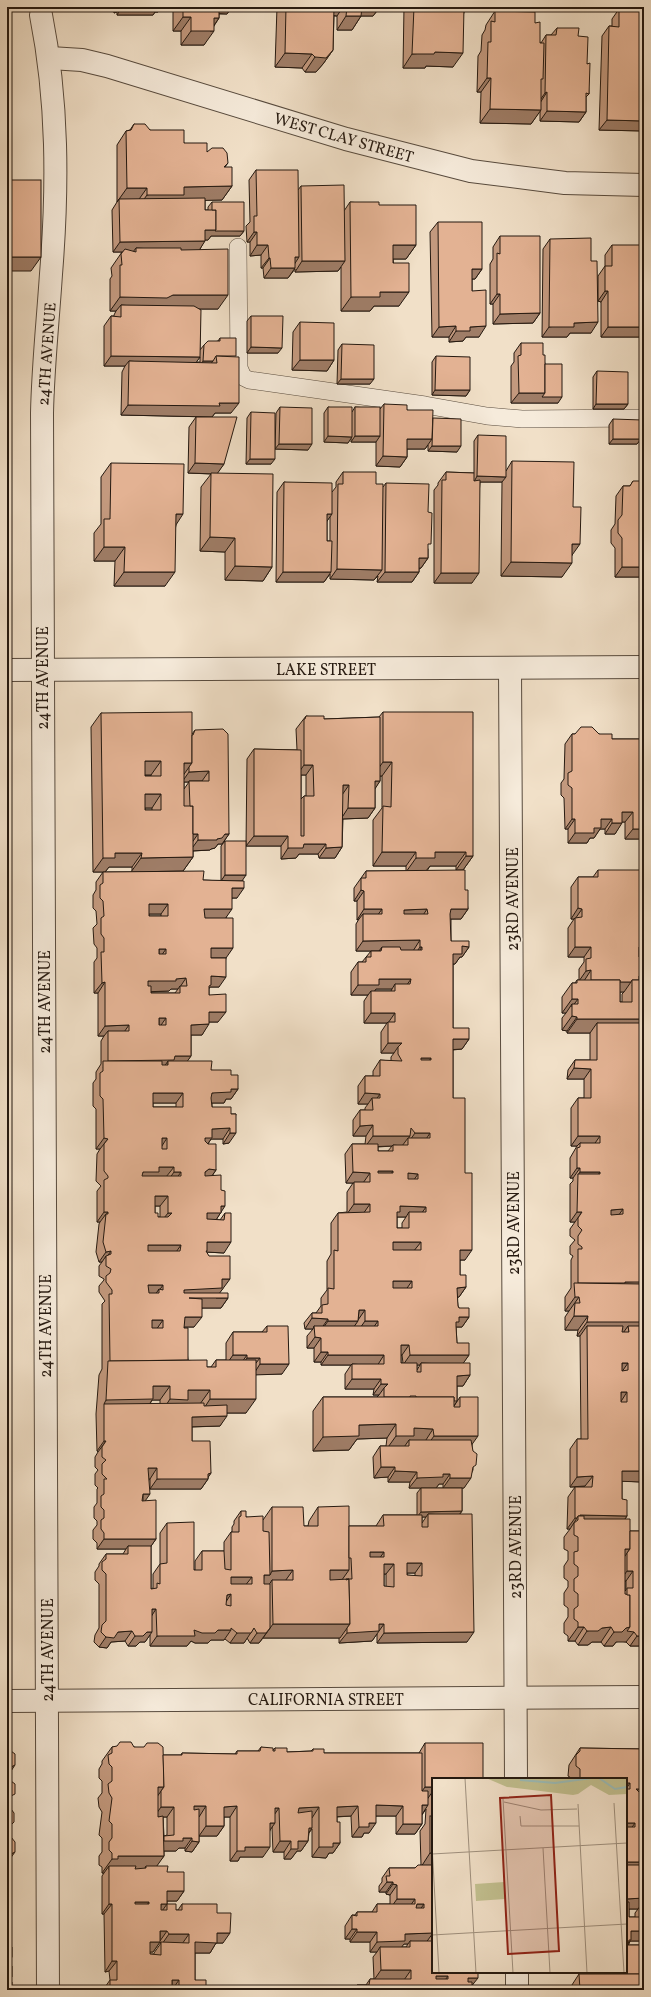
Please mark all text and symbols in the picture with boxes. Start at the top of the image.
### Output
street label: WEST CLAY STREET [271,108,416,169]
street label: 24TH AVENUE [33,302,63,407]
street label: 24TH AVENUE [33,626,55,730]
street label: LAKE STREET [276,660,376,682]
street label: 23RD AVENUE [503,847,525,951]
street label: 24TH AVENUE [35,950,57,1054]
street label: 23RD AVENUE [504,1171,526,1275]
street label: 24TH AVENUE [36,1274,58,1378]
street label: 23RD AVENUE [506,1495,528,1599]
street label: 24TH AVENUE [38,1598,60,1702]
street label: CALIFORNIA STREET [248,1690,404,1712]
inset map [432,1778,627,1973]

